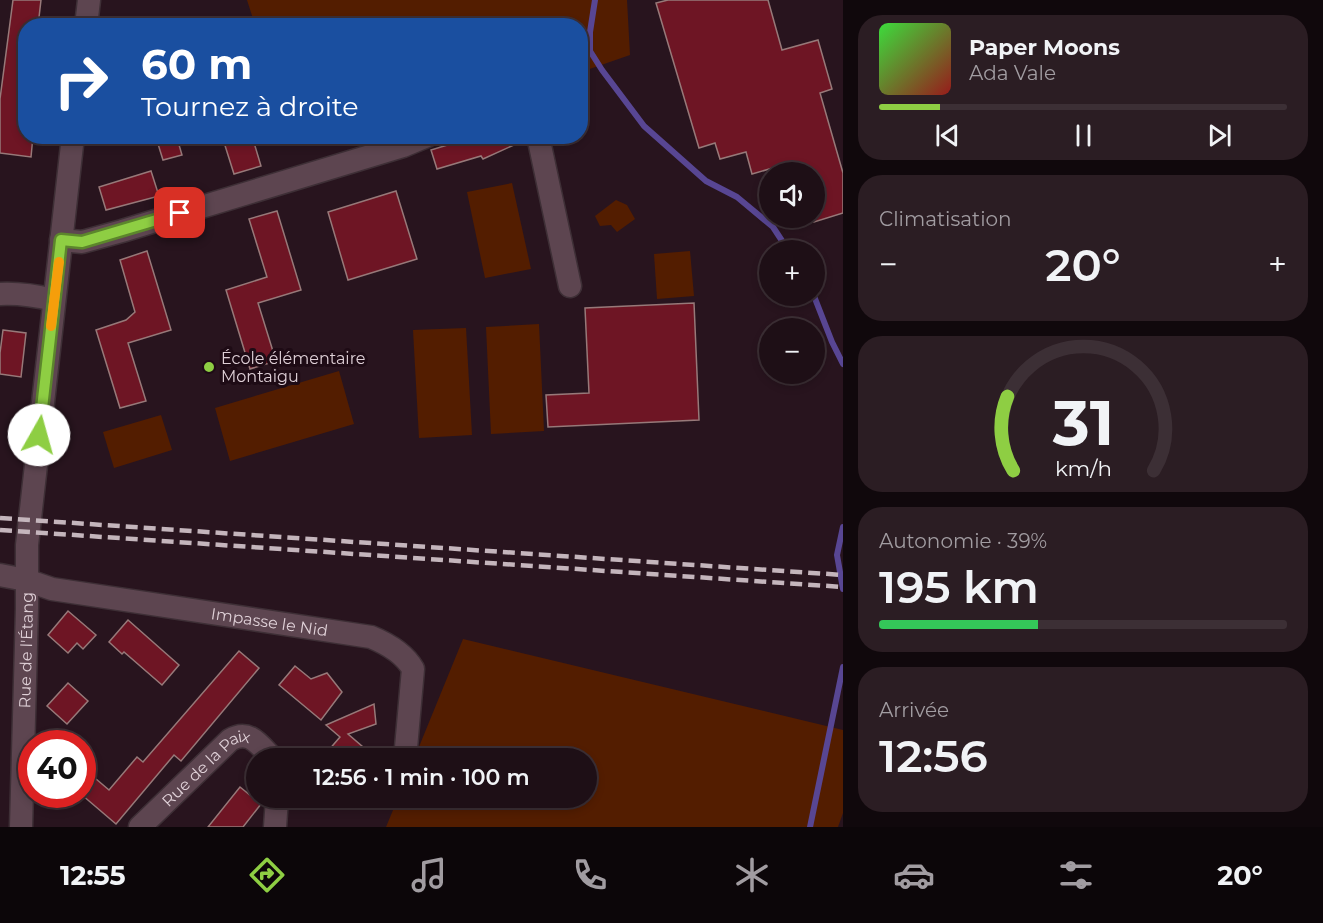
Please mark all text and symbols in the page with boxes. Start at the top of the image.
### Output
text: Paper Moons [969,34,1120,61]
text: 60 m [141,38,252,90]
icon: right [42,42,120,120]
text: Ada Vale [969,61,1056,85]
text: Tournez à droite [141,90,359,123]
icon: previous [931,119,964,152]
icon: pause [1067,119,1100,152]
icon: next [1203,119,1236,152]
map controls [759,162,825,384]
button: sound [759,162,825,228]
pin [154,187,205,238]
icon: arrive [163,196,196,229]
text: Climatisation [879,207,1012,231]
text: 20° [1045,237,1121,292]
button: + [759,240,825,306]
text: − [879,244,898,284]
text: + [1268,244,1287,284]
button: − [759,318,825,384]
place label: École élémentaire Montaigu [221,349,366,386]
marker: École élémentaire Montaigu [202,360,216,374]
text: 31 [1051,385,1114,461]
position arrow [7,403,71,467]
text: km/h [1054,455,1112,481]
text: Autonomie · 39% [879,529,1047,553]
text: 195 km [879,559,1039,614]
street label: Rue de l'Étang [15,592,37,709]
street label: Impasse le Nid [210,604,329,640]
text: Arrivée [879,698,949,722]
street label: Rue de la Paix [158,726,253,810]
text: 12:56 [879,728,988,783]
speed limit sign: 40 [18,730,96,808]
text: 12:56 · 1 min · 100 m [313,764,530,791]
icon: directions [246,854,288,896]
icon: music [408,854,450,896]
icon: phone [569,854,611,896]
icon: climate [731,854,773,896]
icon: car [893,854,935,896]
icon: filters [1055,854,1097,896]
text: 12:55 [60,859,126,892]
text: 20° [1217,859,1263,892]

